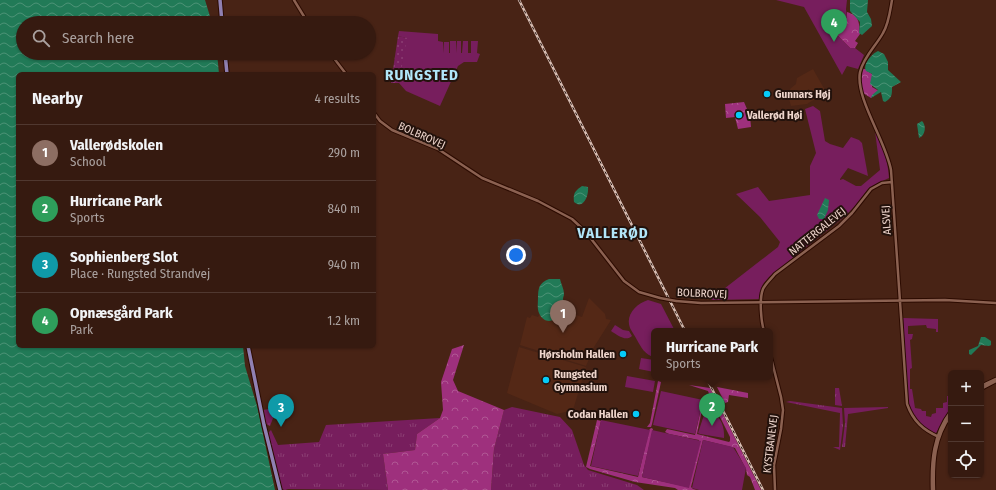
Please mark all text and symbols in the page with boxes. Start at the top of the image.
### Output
pin: 4 [821,9,847,42]
search box [16,16,376,60]
icon: search [30,27,52,49]
text: Search here [62,29,134,47]
district label: RUNGSTED [385,66,459,84]
text: Nearby [32,88,83,109]
place label: Gunnars Høj [775,88,831,101]
marker: Gunnars Høj [762,89,772,99]
text: 4 results [314,91,360,106]
place label: Vallerød Høi [746,109,803,122]
marker: Vallerød Høi [734,110,744,120]
street label: BOLBROVEJ [396,119,447,152]
text: Vallerødskolen [70,136,163,154]
text: 1 [42,145,48,160]
text: 290 m [328,145,360,160]
text: School [70,154,106,169]
text: Hurricane Park [70,192,162,210]
text: 2 [42,201,48,216]
text: 840 m [327,201,360,216]
street label: NATTERGALEVEJ [786,205,848,258]
street label: ALSVEJ [879,205,894,235]
text: Sports [70,210,105,225]
district label: VALLERØD [576,224,649,242]
your location [506,245,526,265]
text: Sophienberg Slot [70,248,178,266]
text: 3 [42,257,48,272]
text: 940 m [328,257,360,272]
text: Place · Rungsted Strandvej [70,266,210,281]
street label: BOLBROVEJ [677,286,727,301]
pin: 1 [550,300,576,333]
text: Opnæsgård Park [70,304,173,322]
text: 4 [42,313,48,328]
text: 1.2 km [327,313,360,328]
text: Park [70,322,93,337]
popup [651,328,773,380]
text: Hurricane Park [666,338,758,356]
place label: Hørsholm Hallen [539,348,615,361]
marker: Hørsholm Hallen [618,349,628,359]
text: Sports [666,356,700,371]
place label: Rungsted Gymnasium [554,368,607,394]
map controls [948,370,984,478]
button: + [948,370,984,406]
marker: Rungsted Gymnasium [541,375,551,385]
pin: 2 [699,393,725,426]
pin: 3 [268,394,294,427]
button: − [948,406,984,442]
place label: Codan Hallen [568,408,628,421]
marker: Codan Hallen [631,409,641,419]
street label: KYSTBANEVEJ [760,414,781,474]
button: locate [948,442,984,478]

